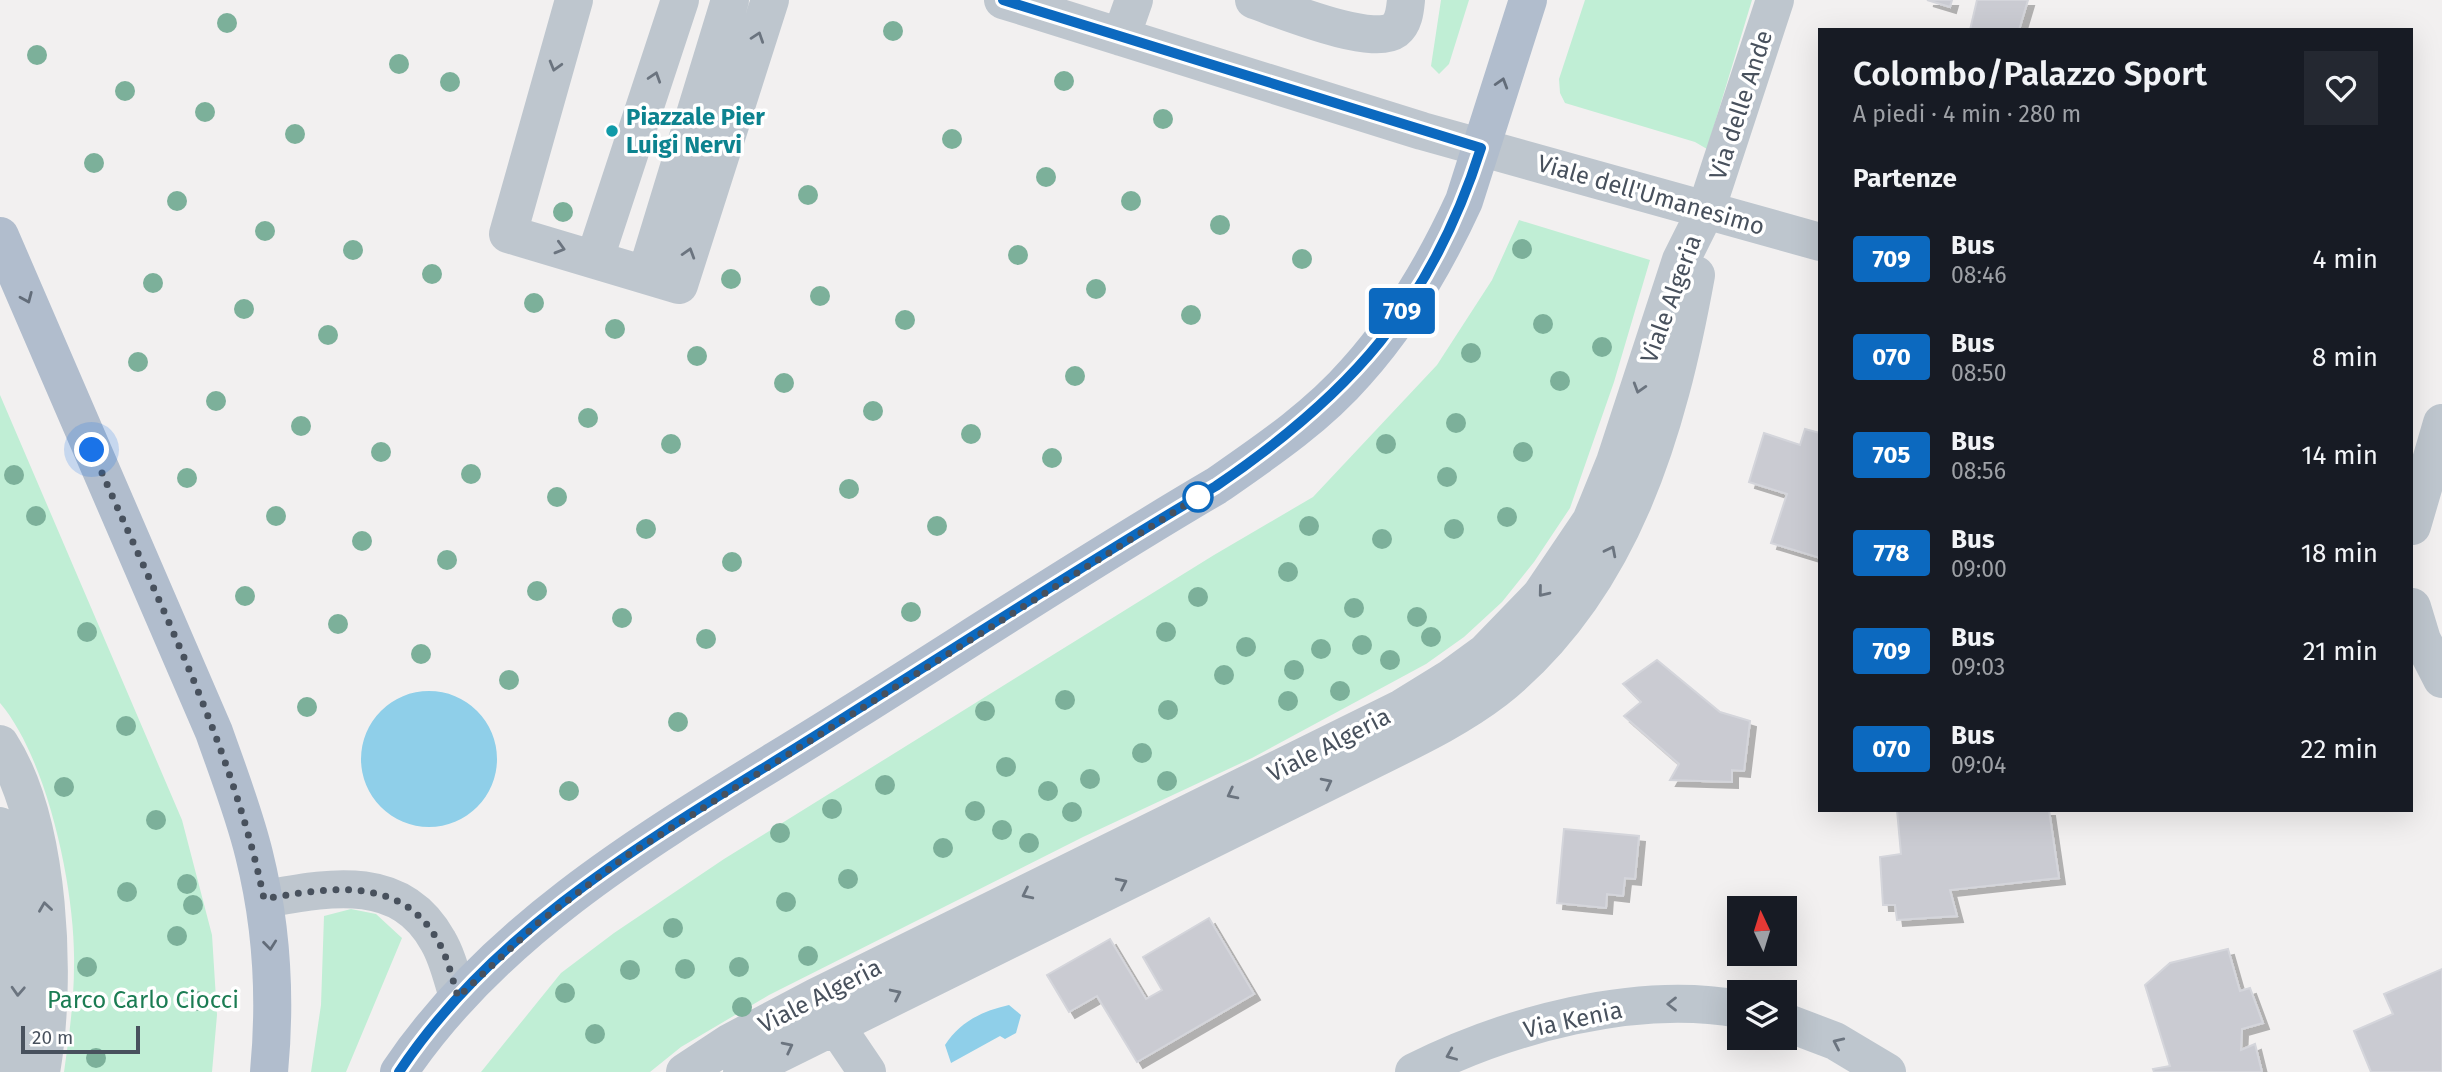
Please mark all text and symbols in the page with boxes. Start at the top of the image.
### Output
street label: Via delle Ande [1704,27,1778,183]
one-way arrow [750,31,764,44]
button: heart [2304,51,2378,125]
text: Colombo/Palazzo Sport [1853,54,2207,94]
one-way arrow [549,60,564,72]
one-way arrow [646,71,661,83]
one-way arrow [1494,77,1508,90]
text: A piedi · 4 min · 280 m [1853,100,2081,128]
place label: Piazzale Pier Luigi Nervi [626,103,765,159]
marker: Piazzale Pier Luigi Nervi [604,123,620,139]
street label: Viale dell'Umanesimo [1534,149,1768,241]
text: Partenze [1853,163,1957,194]
text: Bus [1951,230,1994,261]
street label: Viale Algeria [1635,231,1707,367]
one-way arrow [553,240,565,255]
text: 4 min [2312,244,2378,275]
text: 709 [1872,245,1911,273]
one-way arrow [681,247,696,259]
text: 08:46 [1951,261,2006,289]
line badge: 709 [1362,288,1442,334]
one-way arrow [19,291,33,304]
text: 709 [1383,297,1421,325]
text: Bus [1951,328,1994,359]
text: 8 min [2312,342,2378,373]
text: 070 [1872,343,1911,371]
text: 08:50 [1951,359,2006,387]
one-way arrow [1633,382,1648,394]
text: Bus [1951,426,1994,457]
your location [74,432,109,467]
text: 14 min [2301,440,2378,471]
text: 705 [1873,441,1910,469]
text: 08:56 [1951,457,2006,485]
unlabelled marker [1183,482,1213,512]
text: Bus [1951,524,1994,555]
text: 18 min [2301,538,2378,569]
text: 778 [1874,539,1910,567]
one-way arrow [1602,546,1616,558]
text: 09:00 [1951,555,2007,583]
one-way arrow [1538,585,1551,597]
text: Bus [1951,622,1994,653]
text: 21 min [2303,636,2378,667]
text: 709 [1872,637,1911,665]
text: 09:03 [1951,653,2005,681]
street label: Viale Algeria [1263,702,1395,788]
text: Bus [1951,720,1994,751]
text: 22 min [2301,734,2378,765]
text: 070 [1872,735,1911,763]
text: 09:04 [1951,751,2006,779]
one-way arrow [1320,777,1332,791]
one-way arrow [1227,786,1239,800]
one-way arrow [1115,877,1127,891]
one-way arrow [1022,885,1034,899]
north arrow [1727,896,1797,966]
map controls [1727,896,1797,1050]
one-way arrow [38,901,53,913]
one-way arrow [262,939,277,951]
street label: Viale Algeria [754,953,886,1039]
button: layers [1727,980,1797,1050]
one-way arrow [11,986,26,997]
park label: Parco Carlo Ciocci [47,986,239,1014]
one-way arrow [889,988,901,1002]
street label: Via Kenia [1521,996,1625,1044]
one-way arrow [1666,996,1677,1011]
scale bar [21,1023,140,1055]
text: 20 m [32,1026,73,1049]
one-way arrow [1833,1038,1845,1052]
one-way arrow [781,1042,793,1056]
one-way arrow [1446,1047,1458,1061]

